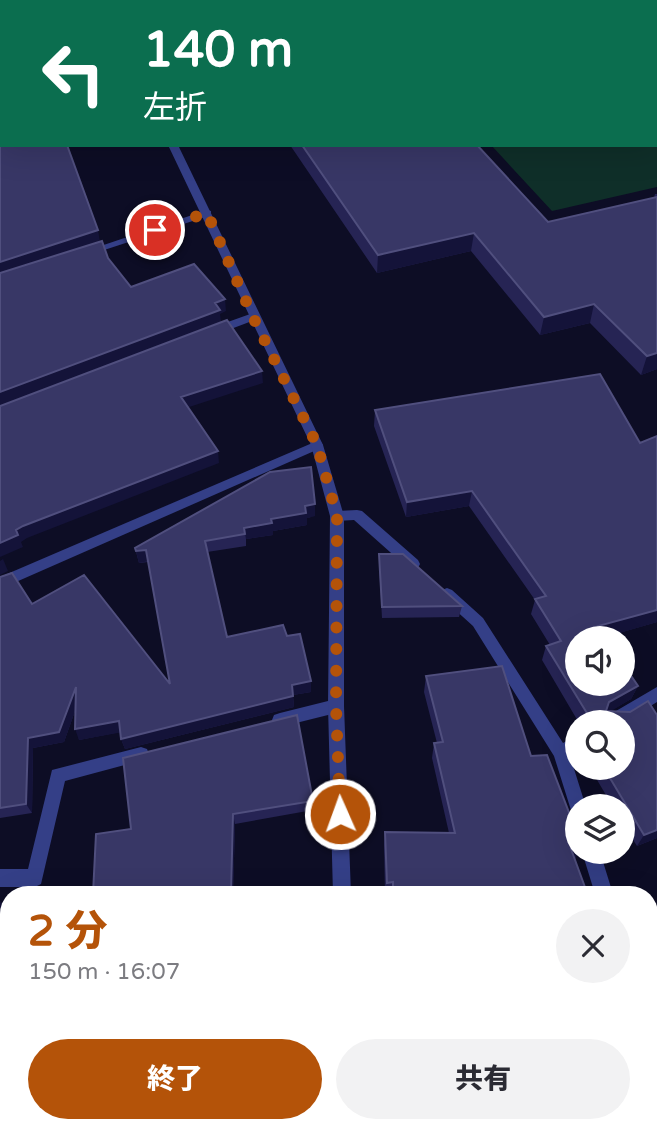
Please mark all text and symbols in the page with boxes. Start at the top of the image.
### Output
text: 140 m [143,21,293,80]
icon: left [28,28,119,119]
text: 左折 [143,89,207,127]
pin [125,200,185,260]
icon: arrive [136,211,174,249]
map controls [565,626,635,864]
button: sound [565,626,635,696]
button: search [565,710,635,780]
position arrow [303,777,377,851]
button: layers [565,794,635,864]
text: 2 分 [28,906,107,957]
button: close [556,909,630,983]
text: 150 m · 16:07 [28,958,180,986]
button: 終了 [28,1039,322,1119]
button: 共有 [336,1039,630,1119]

